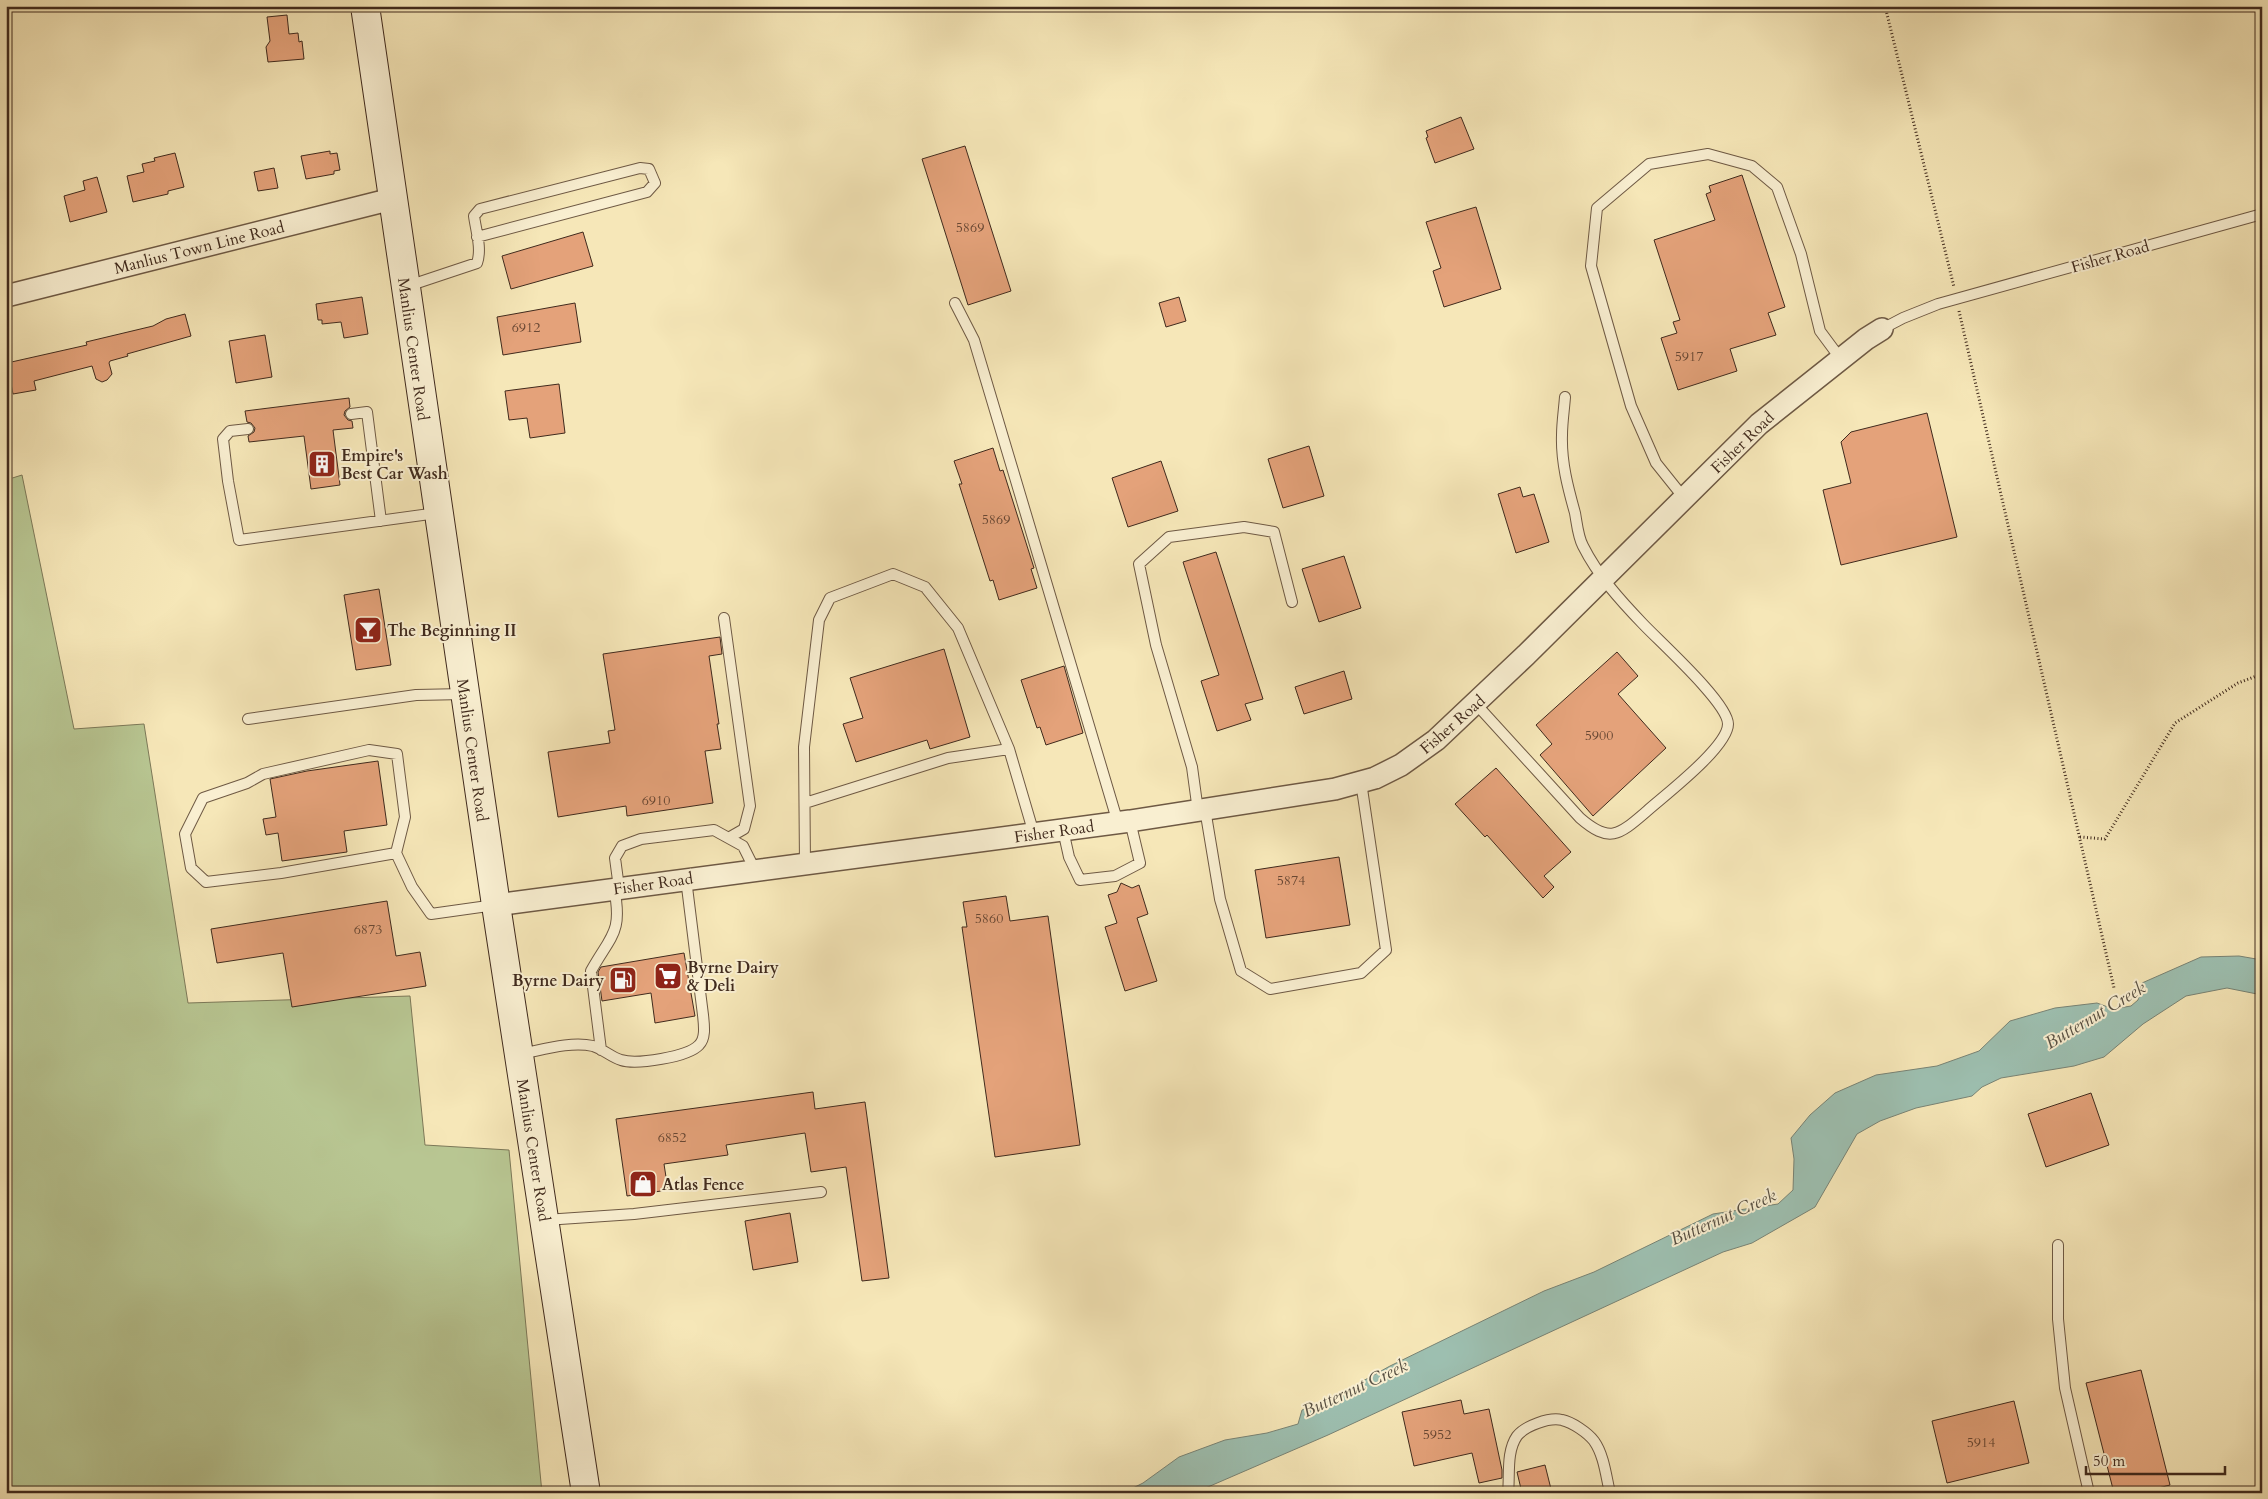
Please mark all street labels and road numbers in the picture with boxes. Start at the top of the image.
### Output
street label: Manlius Town Line Road [112,216,287,280]
street label: Fisher Road [2069,235,2152,279]
street label: Manlius Center Road [392,276,434,423]
street label: Fisher Road [1706,407,1780,479]
street label: Manlius Center Road [451,677,493,824]
street label: Fisher Road [1415,690,1491,759]
street label: Fisher Road [1013,815,1096,848]
street label: Fisher Road [612,867,695,900]
street label: Manlius Center Road [511,1077,555,1224]

